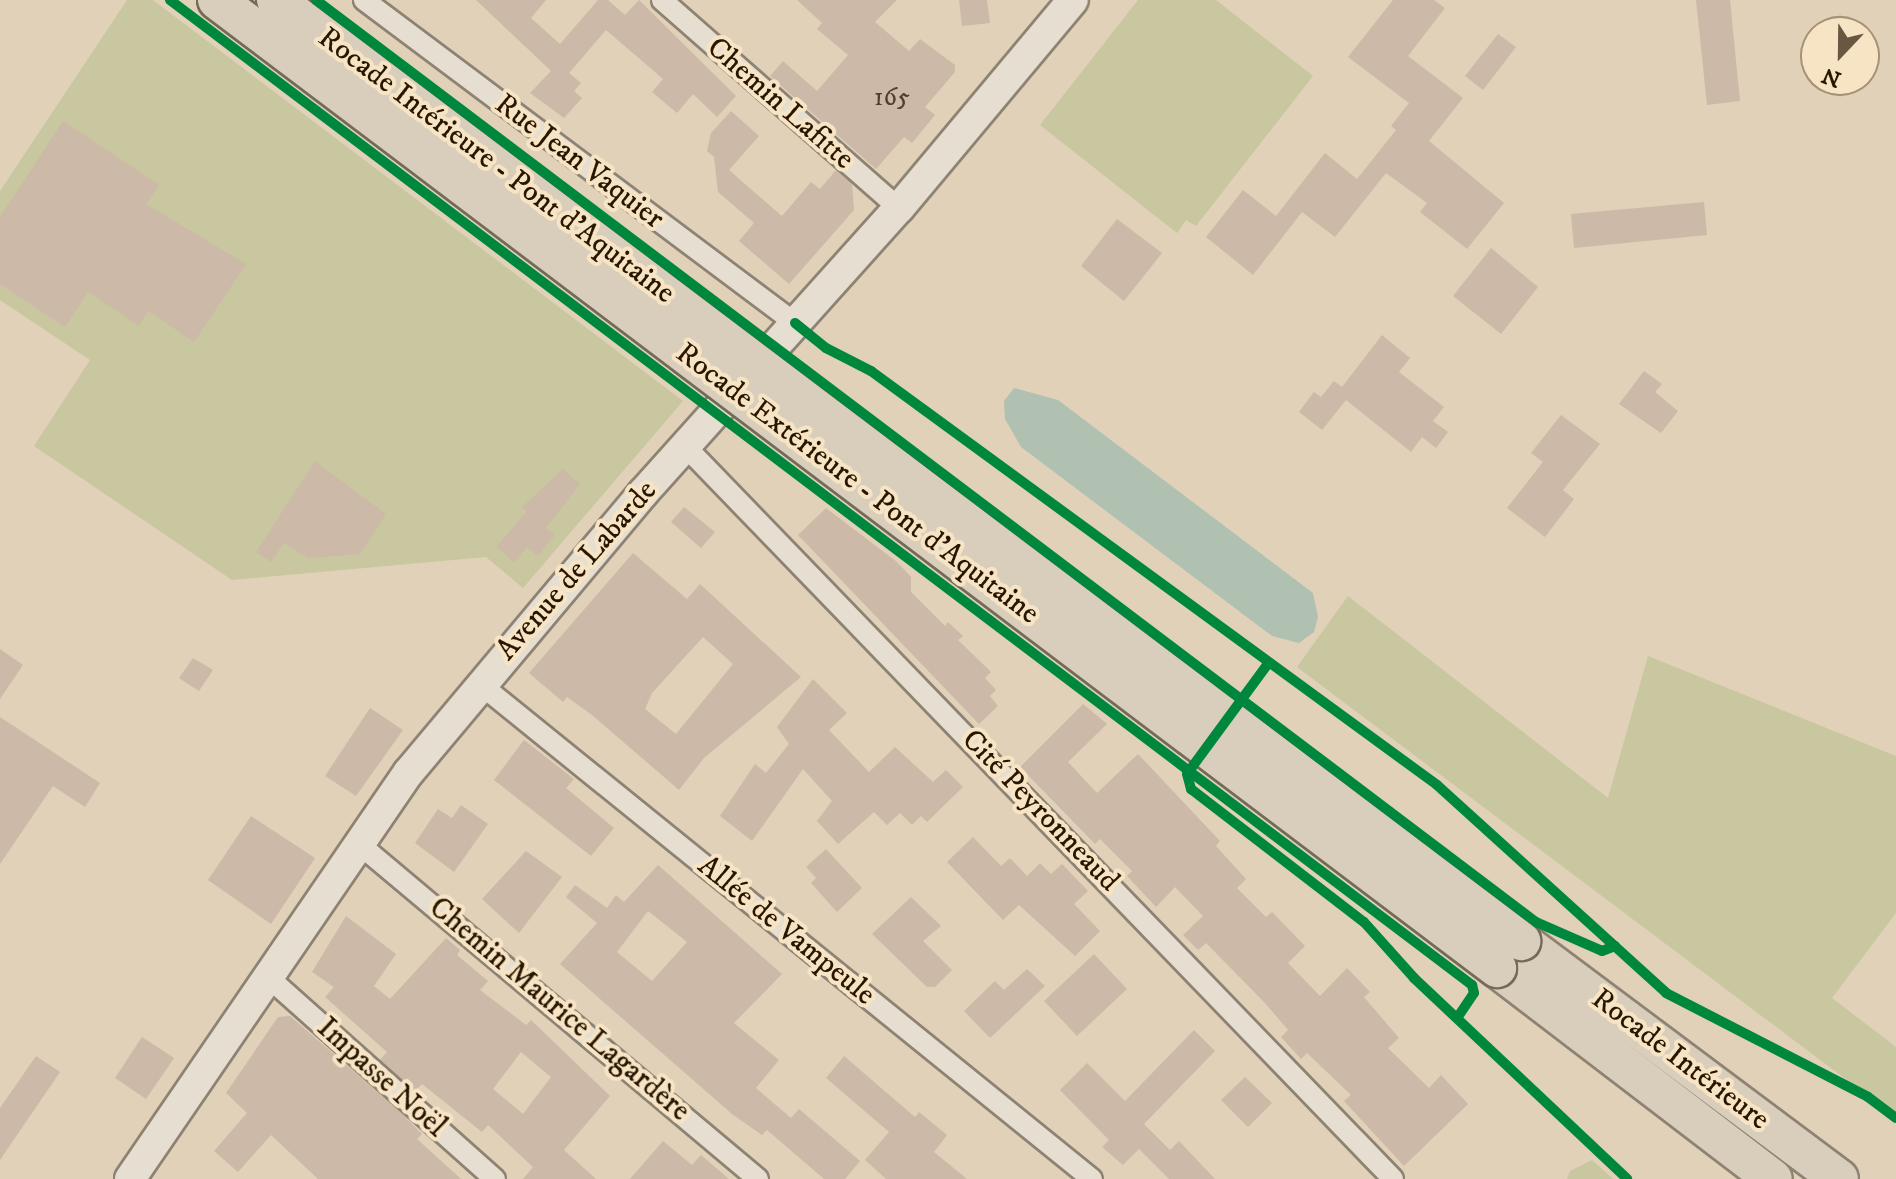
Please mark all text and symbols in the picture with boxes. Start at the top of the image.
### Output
north arrow [1800,16,1880,96]
street label: Rocade Intérieure - Pont d'Aquitaine [311,20,681,312]
street label: Chemin Lafitte [699,30,861,178]
text: N [1818,61,1845,93]
house number: 165 [874,82,910,114]
street label: Rue Jean Vaquier [487,87,671,237]
street label: Rocade Extérieure - Pont d'Aquitaine [668,336,1046,632]
street label: Avenue de Labarde [489,474,665,668]
street label: Cité Peyronneaud [954,723,1126,899]
street label: Allée de Vampeule [690,848,882,1014]
street label: Chemin Maurice Lagardère [421,890,697,1130]
street label: Rocade Intérieure [1584,981,1776,1139]
street label: Impasse Noël [309,1011,453,1145]

